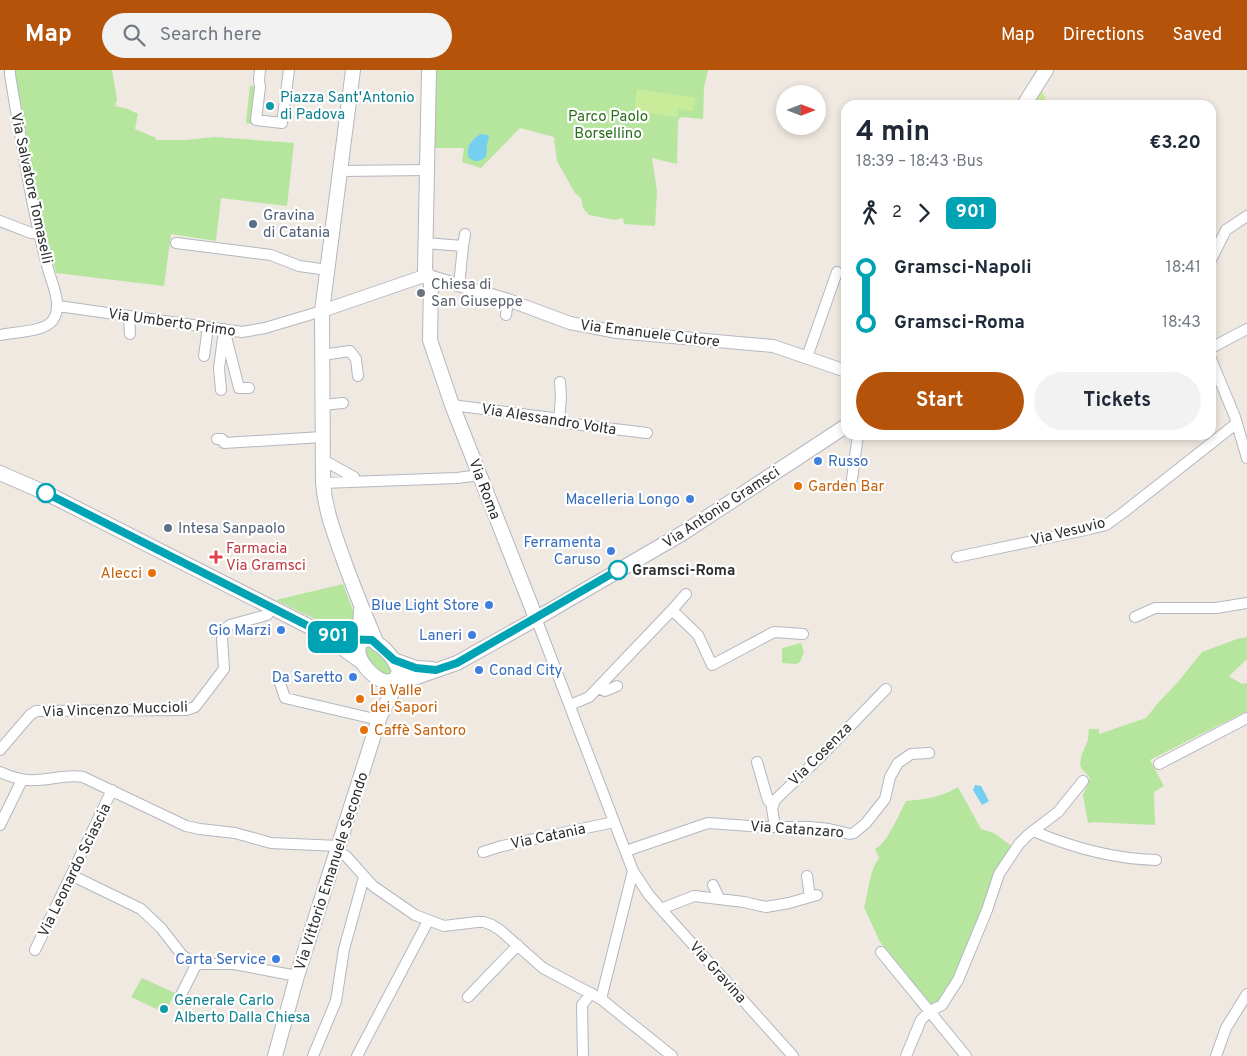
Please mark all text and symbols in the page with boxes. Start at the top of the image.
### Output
search box [102,13,452,58]
text: Map [25,20,72,50]
icon: search [120,21,148,49]
text: Search here [160,23,261,47]
text: Map [1001,24,1035,47]
text: Directions [1063,24,1145,47]
text: Saved [1173,24,1222,47]
north arrow [776,85,826,135]
map controls [776,85,826,135]
place label: Piazza Sant'Antonio di Padova [280,89,415,125]
marker: Piazza Sant'Antonio di Padova [264,100,276,112]
park label: Parco Paolo Borsellino [568,108,648,144]
street label: Via Salvatore Tomaselli [5,111,56,266]
text: 4 min [856,115,930,151]
text: €3.20 [1149,131,1201,155]
text: 18:39 – 18:43 · Bus [856,152,983,172]
icon: walk [856,199,884,227]
icon: forward [910,199,938,227]
text: 901 [956,201,986,224]
text: 2 [892,203,902,223]
place label: Gravina di Catania [263,207,330,243]
marker: Gravina di Catania [247,218,259,230]
text: Gramsci-Napoli [894,256,1032,280]
text: 18:41 [1166,258,1201,278]
place label: Chiesa di San Giuseppe [431,276,523,312]
marker: Chiesa di San Giuseppe [415,287,427,299]
street label: Via Umberto Primo [107,305,237,342]
text: Gramsci-Roma [894,311,1025,335]
text: 18:43 [1162,313,1201,333]
street label: Via Emanuele Cutore [579,316,721,352]
button: Start [856,372,1024,430]
button: Tickets [1034,372,1201,430]
street label: Via Alessandro Volta [480,400,618,441]
place label: Russo [828,453,869,472]
marker: Russo [812,455,824,467]
street label: Via Roma [463,456,504,523]
street label: Via Antonio Gramsci [660,463,784,553]
place label: Garden Bar [808,478,885,497]
marker: Garden Bar [792,480,804,492]
unlabelled marker [36,483,56,503]
place label: Macelleria Longo [565,491,680,510]
marker: Macelleria Longo [684,493,696,505]
street label: Via Vesuvio [1029,514,1108,551]
place label: Intesa Sanpaolo [178,520,285,539]
marker: Intesa Sanpaolo [162,522,174,534]
place label: Ferramenta Caruso [523,534,601,570]
place label: Farmacia Via Gramsci [226,540,306,576]
marker: Ferramenta Caruso [605,545,617,557]
marker: Farmacia Via Gramsci [210,551,222,563]
marker: Gramsci-Roma [608,560,628,580]
place label: Gramsci-Roma [632,562,735,581]
place label: Alecci [101,565,142,584]
marker: Alecci [146,567,158,579]
place label: Blue Light Store [371,597,479,616]
marker: Blue Light Store [483,599,495,611]
line badge: 901 [304,621,362,653]
place label: Gio Marzi [208,622,271,641]
marker: Gio Marzi [275,624,287,636]
text: 901 [318,625,348,648]
place label: Laneri [419,627,462,646]
marker: Laneri [466,629,478,641]
place label: Conad City [489,662,563,681]
marker: Conad City [473,664,485,676]
place label: Da Saretto [272,669,343,688]
marker: Da Saretto [347,671,359,683]
place label: La Valle dei Sapori [370,682,438,718]
marker: La Valle dei Sapori [354,693,366,705]
street label: Via Vincenzo Muccioli [42,698,188,723]
street label: Via Cosenza [785,719,857,791]
place label: Caffè Santoro [374,722,466,741]
marker: Caffè Santoro [358,724,370,736]
street label: Via Vittorio Emanuele Secondo [291,770,373,973]
street label: Via Leonardo Sciascia [35,801,116,941]
street label: Via Catanzaro [749,818,844,843]
street label: Via Catania [509,820,588,855]
street label: Via Gravina [684,938,750,1008]
place label: Carta Service [175,951,266,970]
marker: Carta Service [270,953,282,965]
place label: Generale Carlo Alberto Dalla Chiesa [174,992,310,1028]
marker: Generale Carlo Alberto Dalla Chiesa [158,1003,170,1015]

